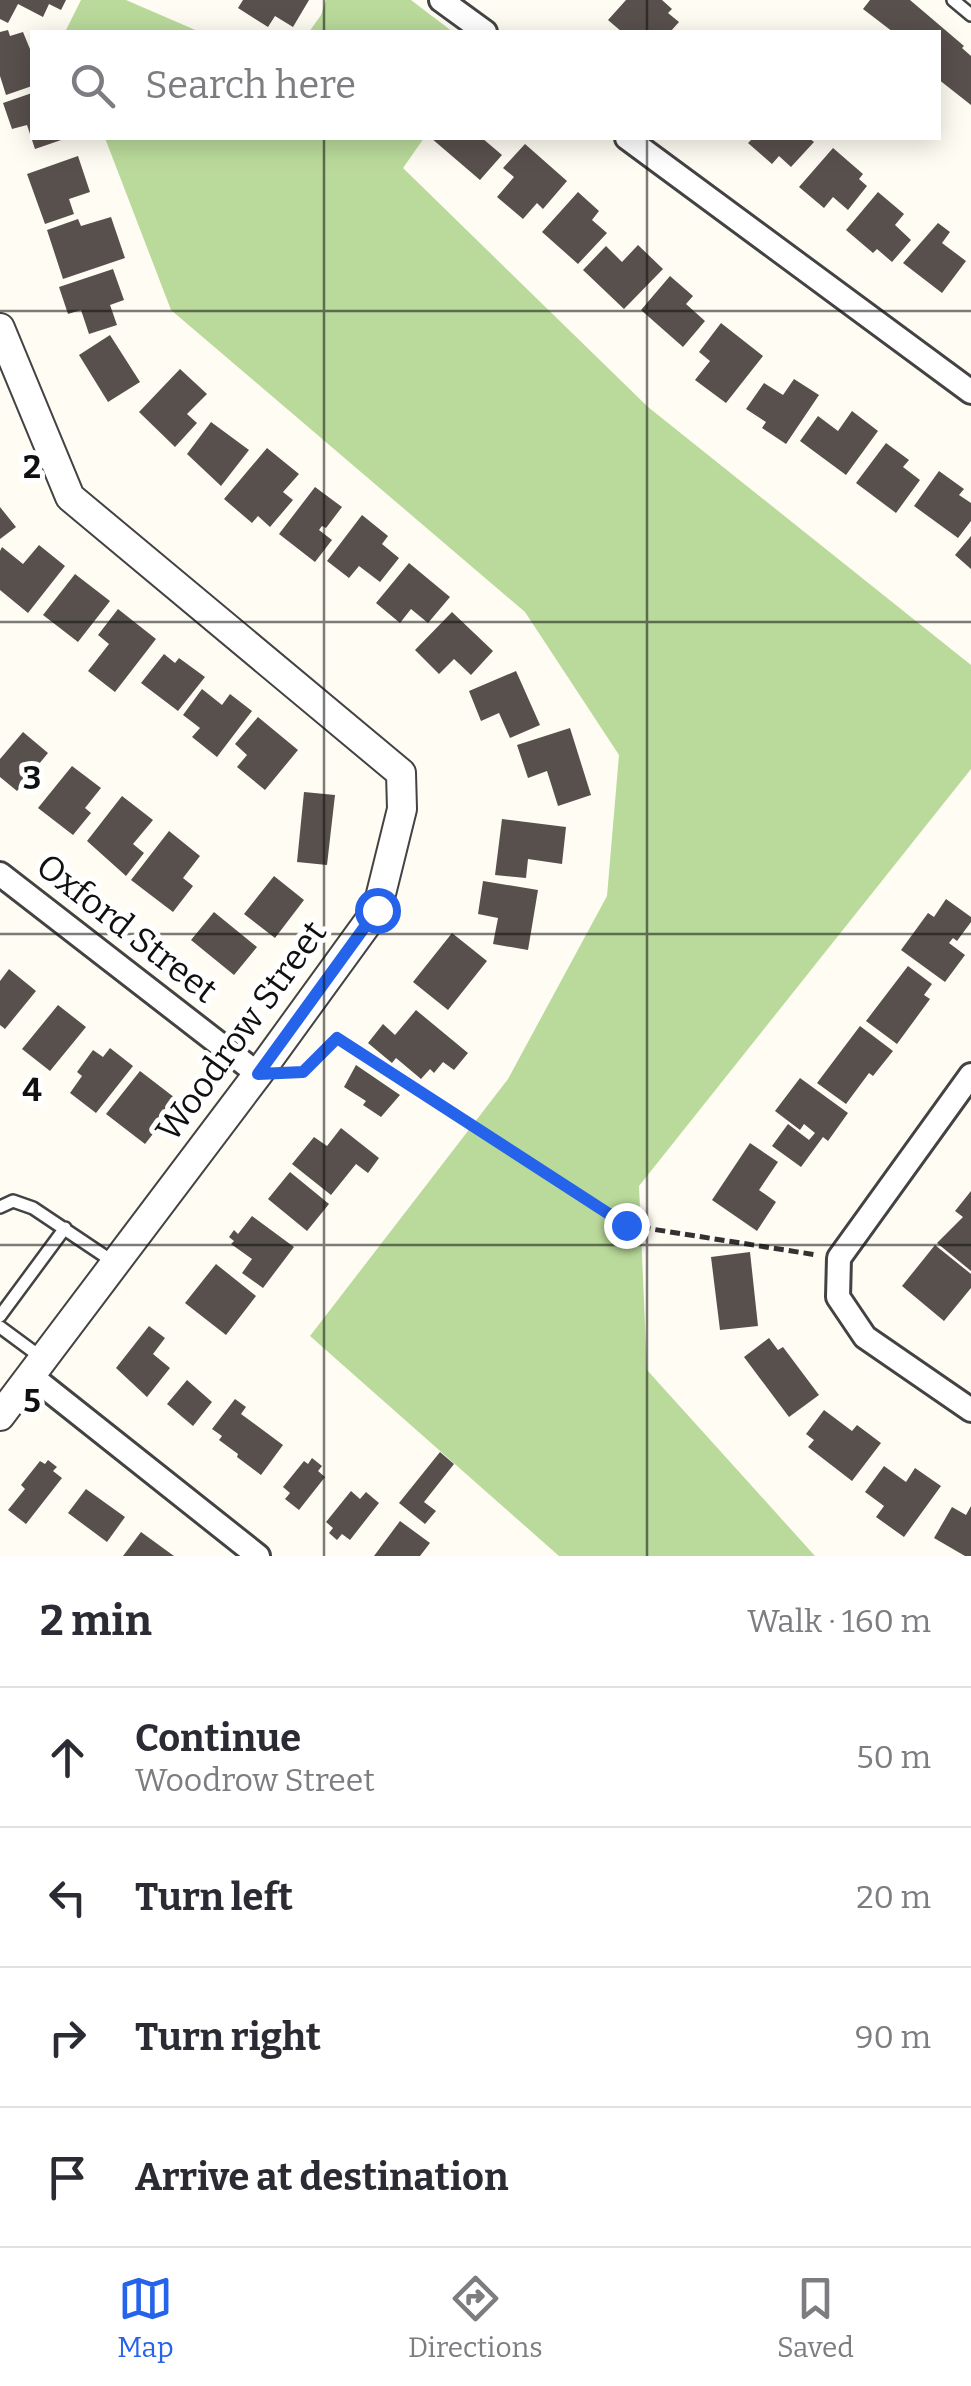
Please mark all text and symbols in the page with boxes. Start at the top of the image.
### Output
search box [30,30,941,140]
icon: search [65,58,120,113]
text: Search here [145,62,356,108]
text: 2 [23,448,41,486]
text: 3 [23,759,41,797]
street label: Oxford Street [28,845,226,1012]
route start [355,888,401,934]
street label: Woodrow Street [147,912,335,1149]
text: 4 [22,1071,42,1109]
route end [604,1203,650,1249]
text: 5 [23,1382,41,1420]
text: 2 min [40,1596,152,1646]
text: Walk · 160 m [747,1602,931,1640]
text: Continue [135,1715,301,1761]
icon: ahead [40,1730,95,1785]
text: 50 m [856,1738,931,1776]
text: Woodrow Street [135,1761,375,1799]
icon: left [40,1870,95,1925]
text: Turn left [135,1874,293,1920]
text: 20 m [856,1878,931,1916]
icon: right [40,2010,95,2065]
text: Turn right [135,2014,321,2060]
text: 90 m [855,2018,931,2056]
icon: arrive [40,2150,95,2205]
text: Arrive at destination [135,2154,508,2200]
tab: Map [117,2271,174,2364]
tab: Directions [408,2271,543,2364]
tab: Saved [777,2271,854,2364]

